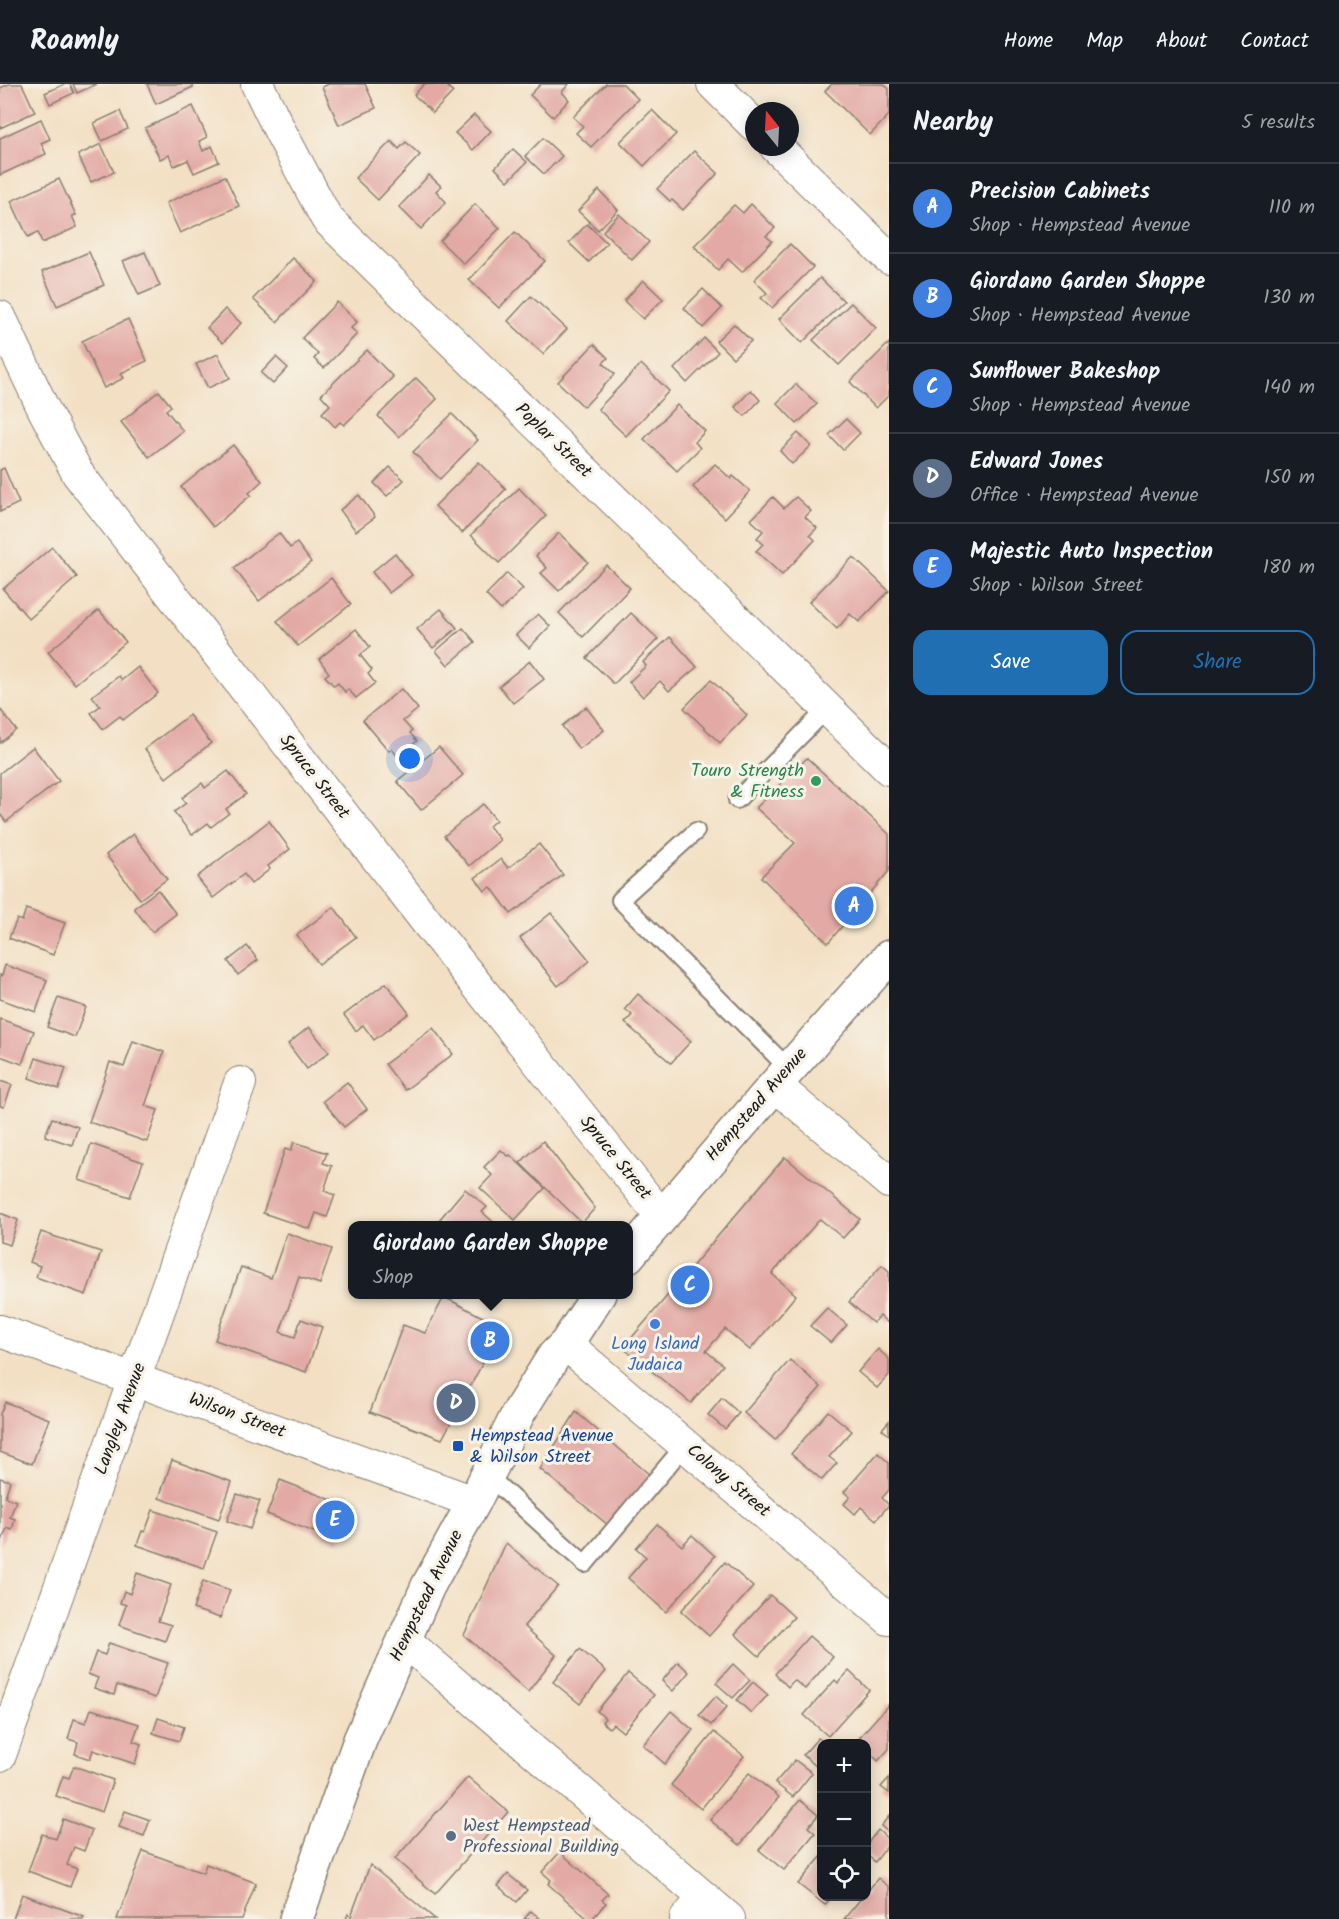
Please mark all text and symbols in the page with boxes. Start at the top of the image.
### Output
text: Roamly [30,19,119,64]
text: Home [1004,25,1053,58]
text: Map [1086,25,1123,58]
text: About [1156,25,1207,58]
text: Contact [1240,25,1309,58]
north arrow [745,102,799,156]
text: Nearby [913,102,993,144]
text: 5 results [1241,107,1315,139]
text: Precision Cabinets [970,175,1150,210]
text: A [926,192,939,224]
text: 110 m [1269,192,1315,224]
text: Shop · Hempstead Avenue [970,210,1190,242]
text: Giordano Garden Shoppe [970,265,1205,300]
text: B [926,282,939,314]
text: 130 m [1263,282,1315,314]
text: Shop · Hempstead Avenue [970,300,1190,332]
text: Sunflower Bakeshop [970,355,1160,390]
text: C [926,372,939,404]
text: 140 m [1264,372,1315,404]
text: Shop · Hempstead Avenue [970,390,1190,422]
street label: Poplar Street [508,396,599,486]
text: Edward Jones [970,445,1103,480]
text: D [926,462,939,494]
text: 150 m [1264,462,1315,494]
text: Office · Hempstead Avenue [970,480,1198,512]
text: Majestic Auto Inspection [970,535,1213,570]
text: E [927,552,938,584]
text: 180 m [1263,552,1315,584]
text: Shop · Wilson Street [970,570,1143,602]
button: Save [913,630,1108,695]
button: Share [1120,630,1315,695]
street label: Spruce Street [271,728,357,827]
your location [395,744,424,773]
place label: Touro Strength & Fitness [691,757,804,807]
marker: Touro Strength & Fitness [809,774,823,788]
pin: A [834,884,874,928]
street label: Hempstead Avenue [699,1041,815,1169]
street label: Spruce Street [572,1109,659,1207]
popup [348,1221,633,1299]
text: Giordano Garden Shoppe [373,1227,608,1262]
text: Shop [373,1262,413,1294]
pin: C [670,1262,710,1308]
marker: Long Island Judaica [648,1317,662,1331]
pin: B [470,1318,510,1364]
place label: Long Island Judaica [611,1330,700,1380]
street label: Langley Avenue [87,1359,155,1479]
pin: D [436,1380,476,1426]
street label: Wilson Street [185,1385,290,1447]
place label: Hempstead Avenue & Wilson Street [470,1422,613,1472]
street label: Colony Street [679,1437,777,1526]
marker: Hempstead Avenue & Wilson Street [451,1439,465,1453]
pin: E [316,1498,354,1542]
street label: Hempstead Avenue [383,1525,471,1667]
map controls [817,1739,871,1901]
button: + [817,1739,871,1793]
button: − [817,1793,871,1847]
place label: West Hempstead Professional Building [463,1812,619,1862]
marker: West Hempstead Professional Building [444,1829,458,1843]
button: locate [817,1847,871,1901]

